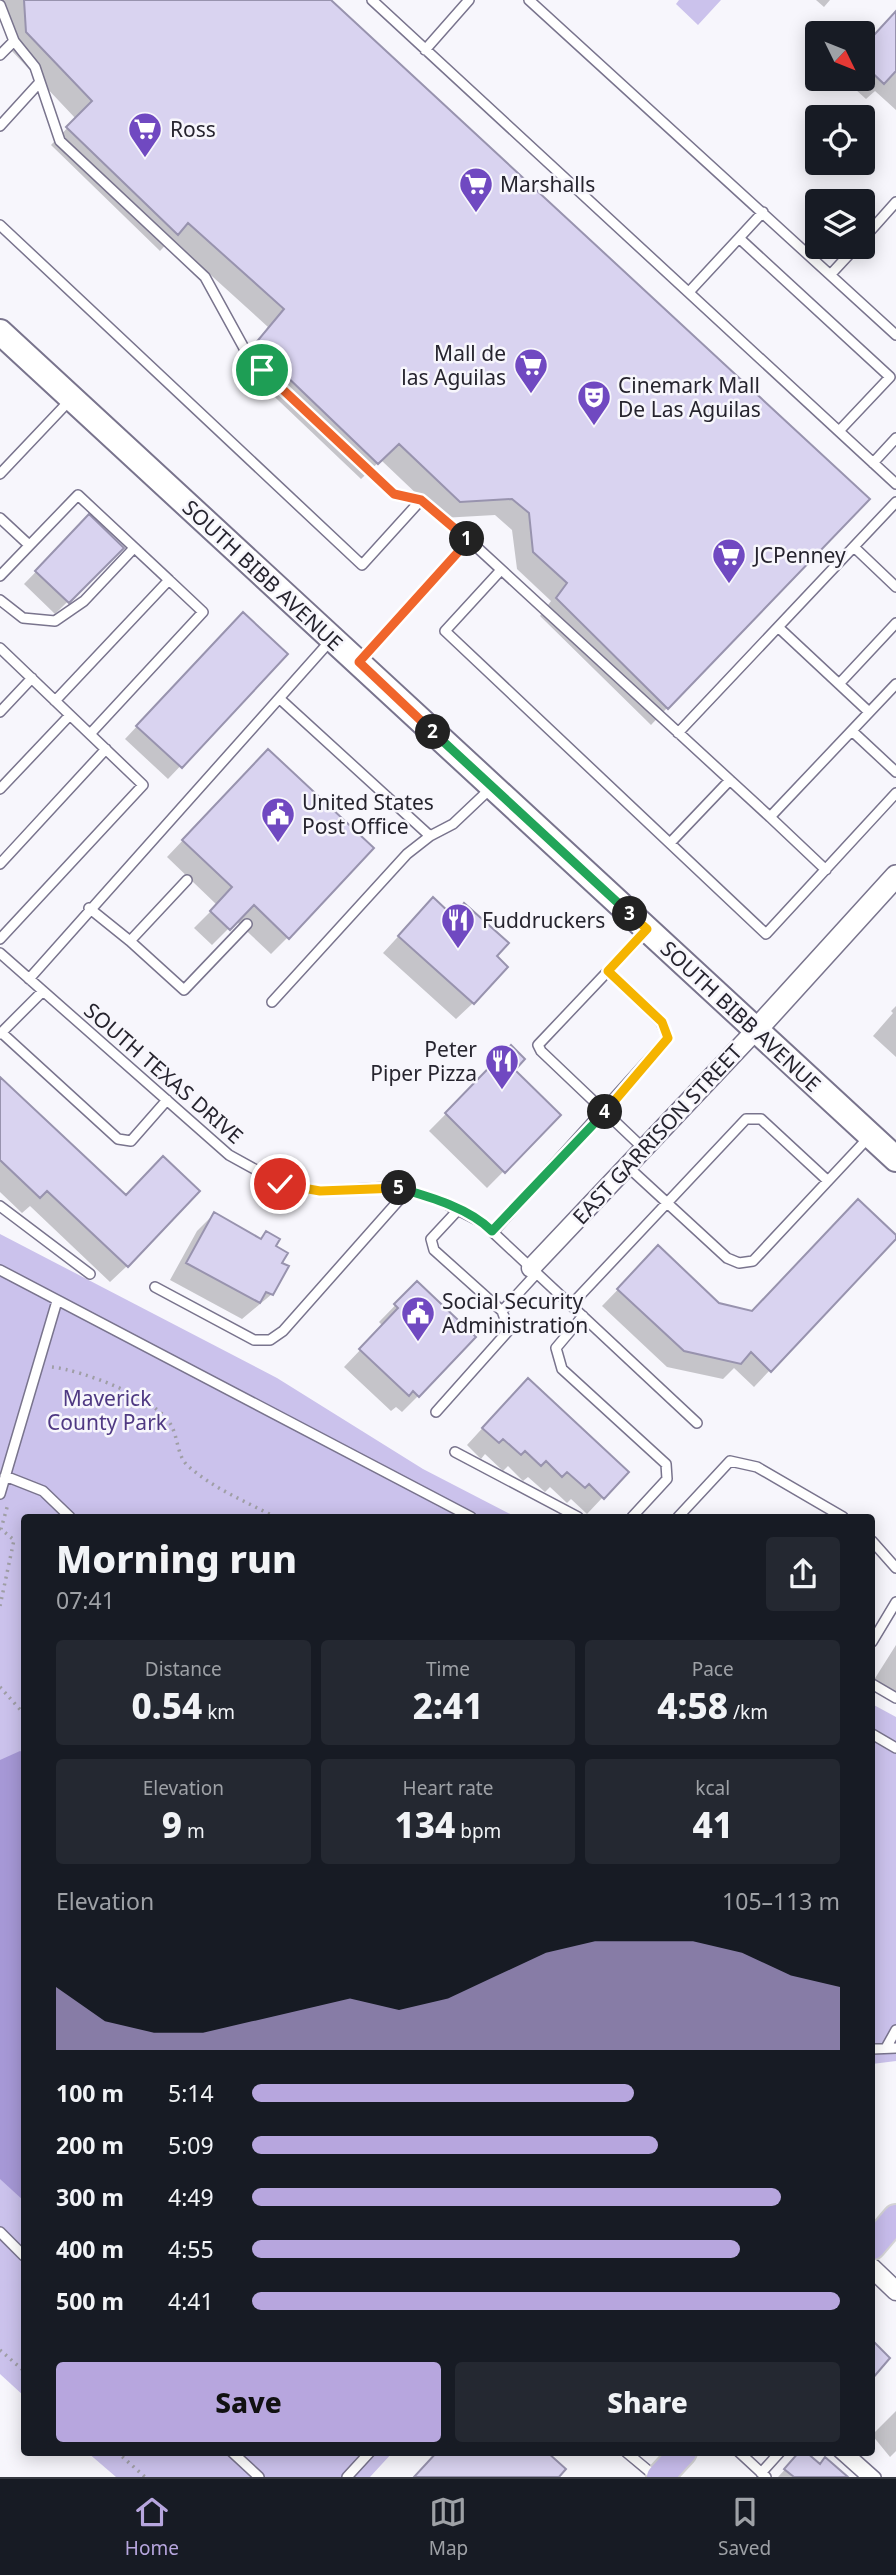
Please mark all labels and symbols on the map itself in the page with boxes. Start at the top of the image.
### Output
north arrow [805,21,875,91]
supermarket icon: Ross [126,110,164,159]
place label: Ross [170,115,216,143]
supermarket icon: Marshalls [457,165,495,214]
place label: Marshalls [500,170,595,198]
place label: Mall de las Aguilas [401,339,506,391]
pin [232,340,292,400]
supermarket icon: Mall de las Aguilas [512,346,550,395]
place label: Cinemark Mall De Las Aguilas [618,371,761,423]
theatre icon: Cinemark Mall De Las Aguilas [575,378,613,427]
street label: SOUTH BIBB AVENUE [177,493,349,657]
pin: 1 [449,522,484,556]
supermarket icon: JCPenney [710,536,748,585]
place label: JCPenney [752,541,846,569]
pin: 2 [416,714,450,750]
place label: United States Post Office [302,788,434,840]
public building icon: United States Post Office [259,795,297,844]
pin: 3 [612,897,648,932]
restaurant icon: Fuddruckers [439,901,477,950]
place label: Fuddruckers [482,906,605,934]
street label: SOUTH BIBB AVENUE [655,934,827,1098]
street label: SOUTH TEXAS DRIVE [79,996,249,1150]
place label: Peter Piper Pizza [370,1035,477,1087]
street label: EAST GARRISON STREET [566,1038,748,1230]
restaurant icon: Peter Piper Pizza [483,1042,521,1091]
pin: 4 [588,1094,622,1130]
pin [250,1154,310,1214]
pin: 5 [382,1170,416,1206]
place label: Social Security Administration [442,1287,588,1339]
public building icon: Social Security Administration [399,1294,437,1343]
park label: Maverick County Park [47,1384,168,1436]

